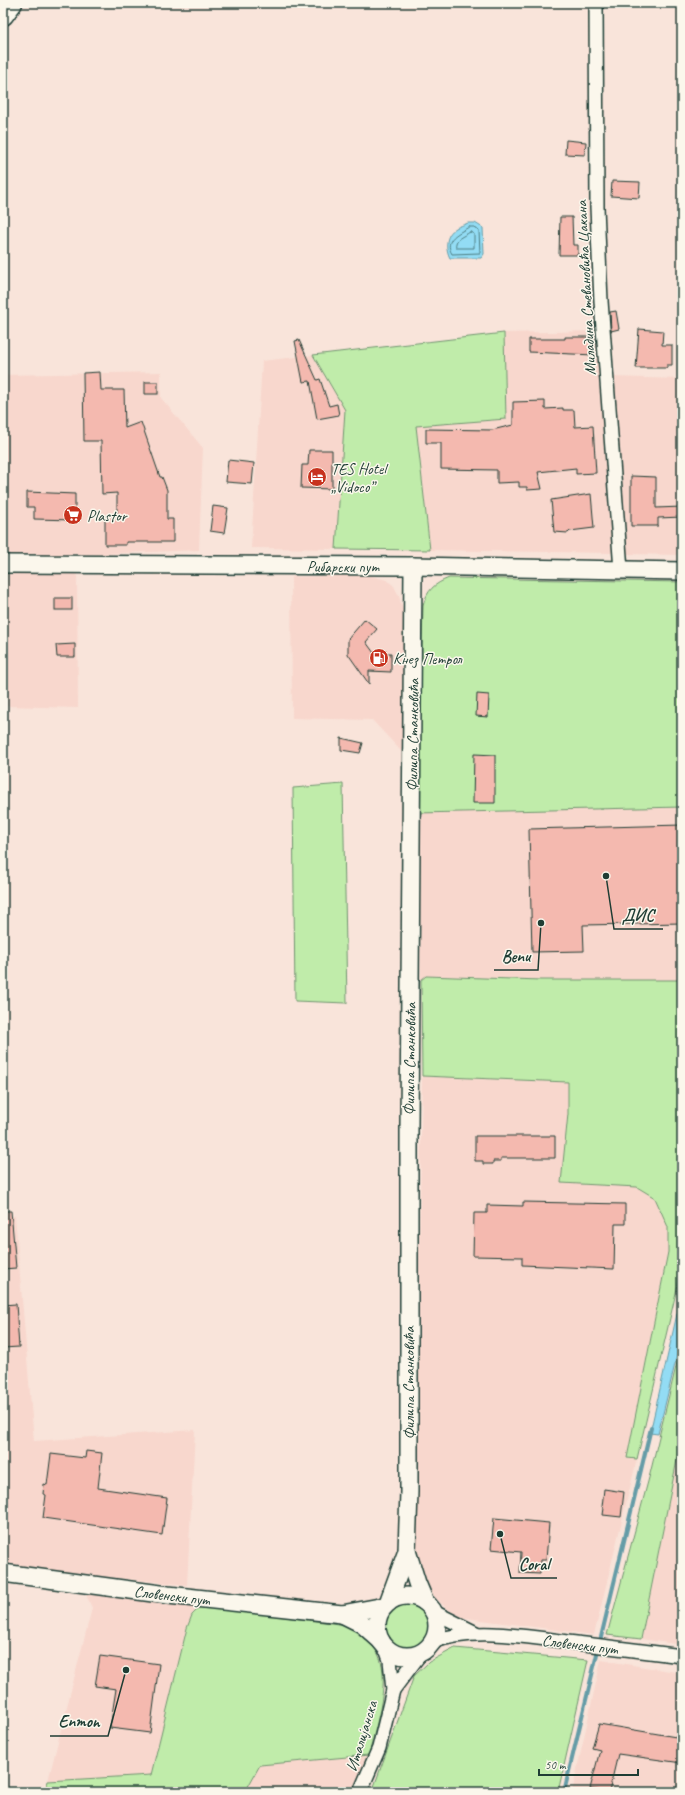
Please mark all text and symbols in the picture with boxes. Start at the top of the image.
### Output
street label: Миладина Стевановића Цакана [571,199,601,376]
place label: TES Hotel „Vidoco” [331,459,389,497]
hotel icon: TES Hotel „Vidoco” [306,466,328,488]
supermarket icon: Plastor [62,504,84,526]
place label: Plastor [87,506,129,526]
street label: Рибарски пут [307,557,380,577]
fuel station icon: Кнез Петрол [368,647,390,669]
place label: Кнез Петрол [393,649,463,669]
street label: Филипа Станковића [402,677,424,792]
callout: ДИС [614,900,663,929]
text: ДИС [622,905,657,926]
callout: Benu [494,941,538,970]
text: Benu [502,946,532,967]
street label: Филипа Станковића [399,1001,421,1116]
street label: Филипа Станковића [399,1326,419,1439]
callout: Coral [511,1549,557,1578]
text: Coral [519,1554,552,1575]
street label: Словенски пут [133,1581,213,1611]
street label: Словенски пут [541,1630,621,1660]
street label: Италијанска [342,1697,383,1774]
callout: Enmon [50,1707,108,1736]
text: Enmon [58,1711,101,1732]
scale bar [539,1751,638,1777]
text: 50 m [545,1757,567,1773]

